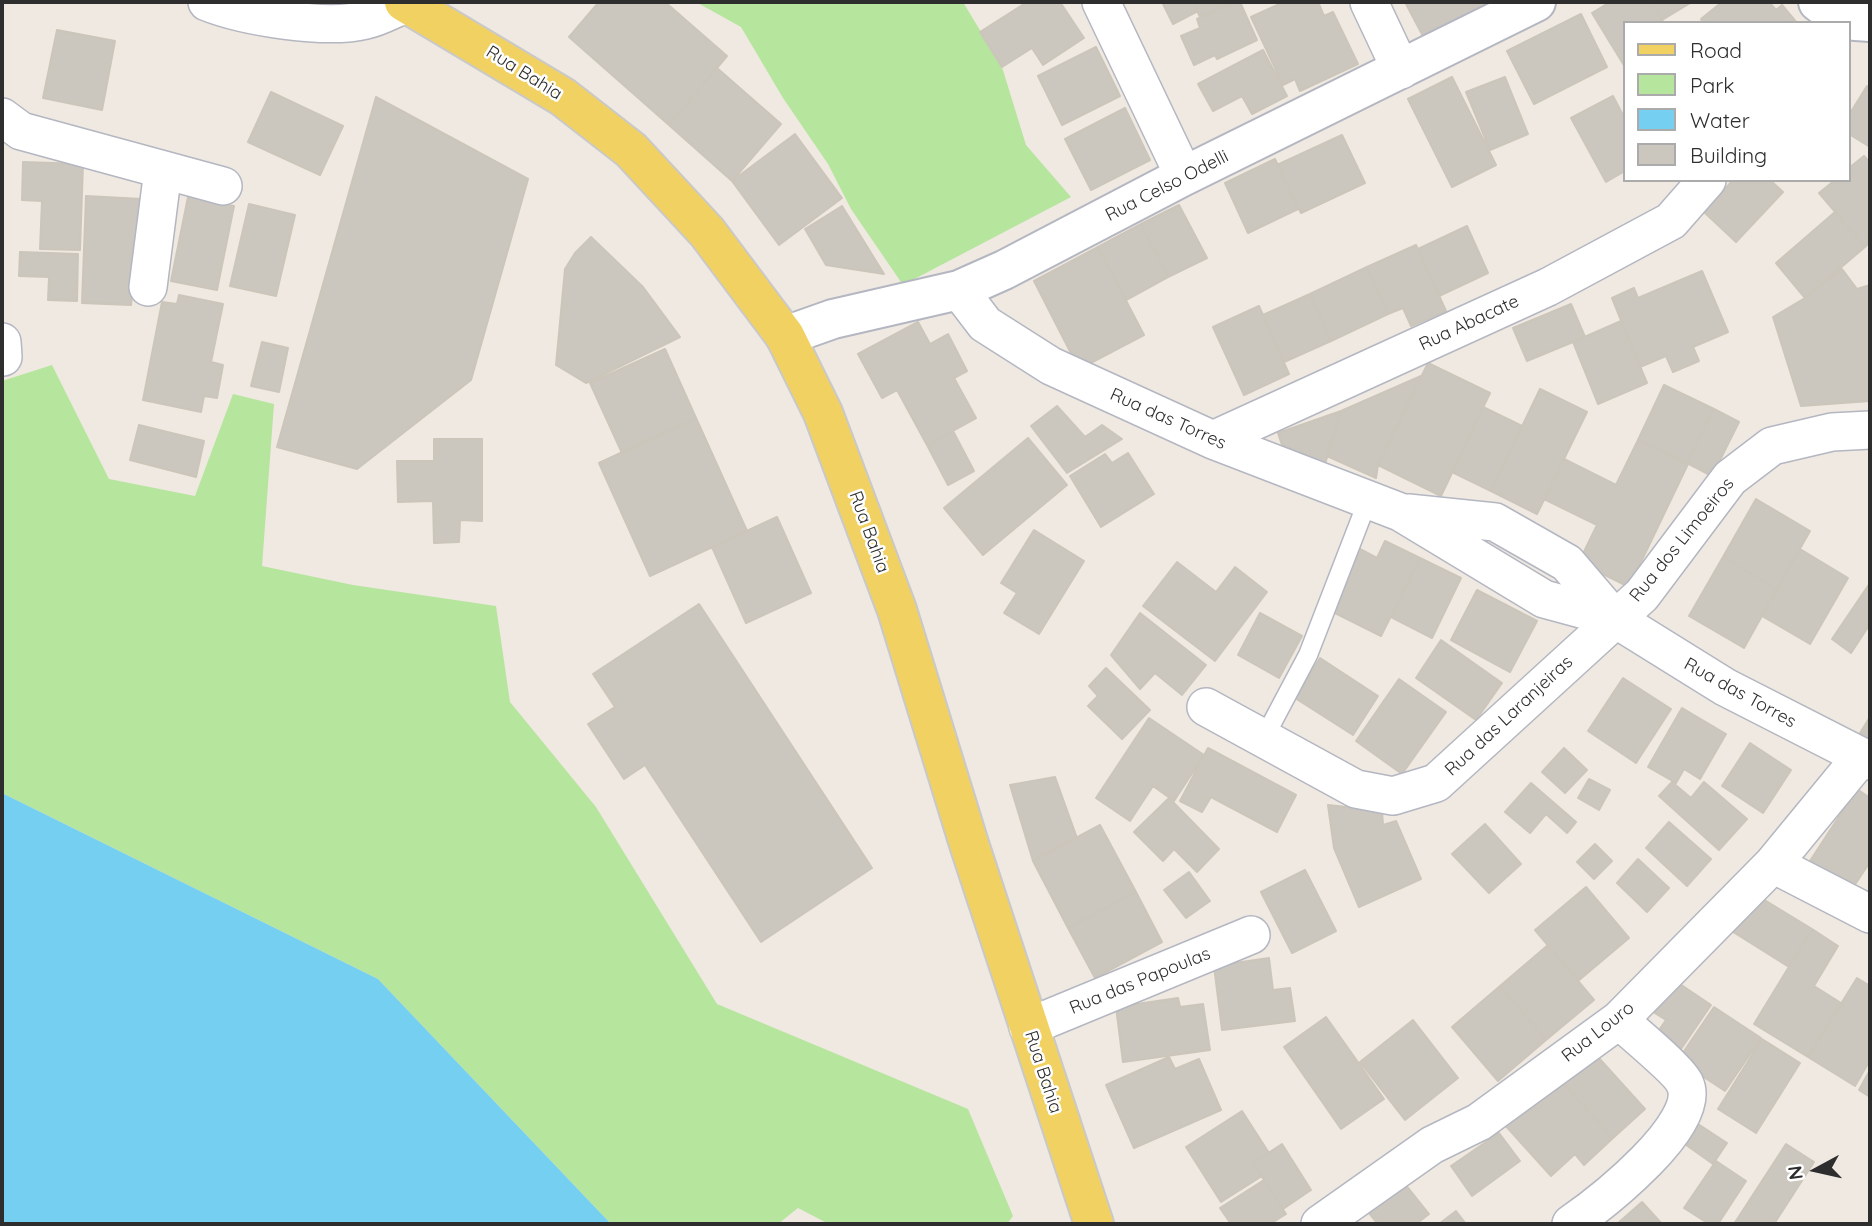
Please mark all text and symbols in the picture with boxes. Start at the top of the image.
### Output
legend [1624,21,1851,182]
text: Road [1690,37,1742,63]
street label: Rua Bahia [482,41,566,105]
text: Park [1690,72,1734,98]
text: Water [1690,107,1750,133]
text: Building [1690,142,1767,168]
street label: Rua Celso Odelli [1102,146,1232,226]
street label: Rua Abacate [1416,290,1522,356]
street label: Rua das Torres [1107,384,1229,454]
street label: Rua dos Limoeiros [1625,473,1739,607]
street label: Rua Bahia [844,488,894,576]
street label: Rua das Laranjeiras [1441,651,1577,781]
street label: Rua das Torres [1680,653,1800,733]
street label: Rua das Papoulas [1066,943,1214,1019]
street label: Rua Louro [1557,997,1639,1067]
street label: Rua Bahia [1020,1028,1066,1116]
north arrow [1781,1135,1851,1205]
text: N [1782,1164,1808,1182]

